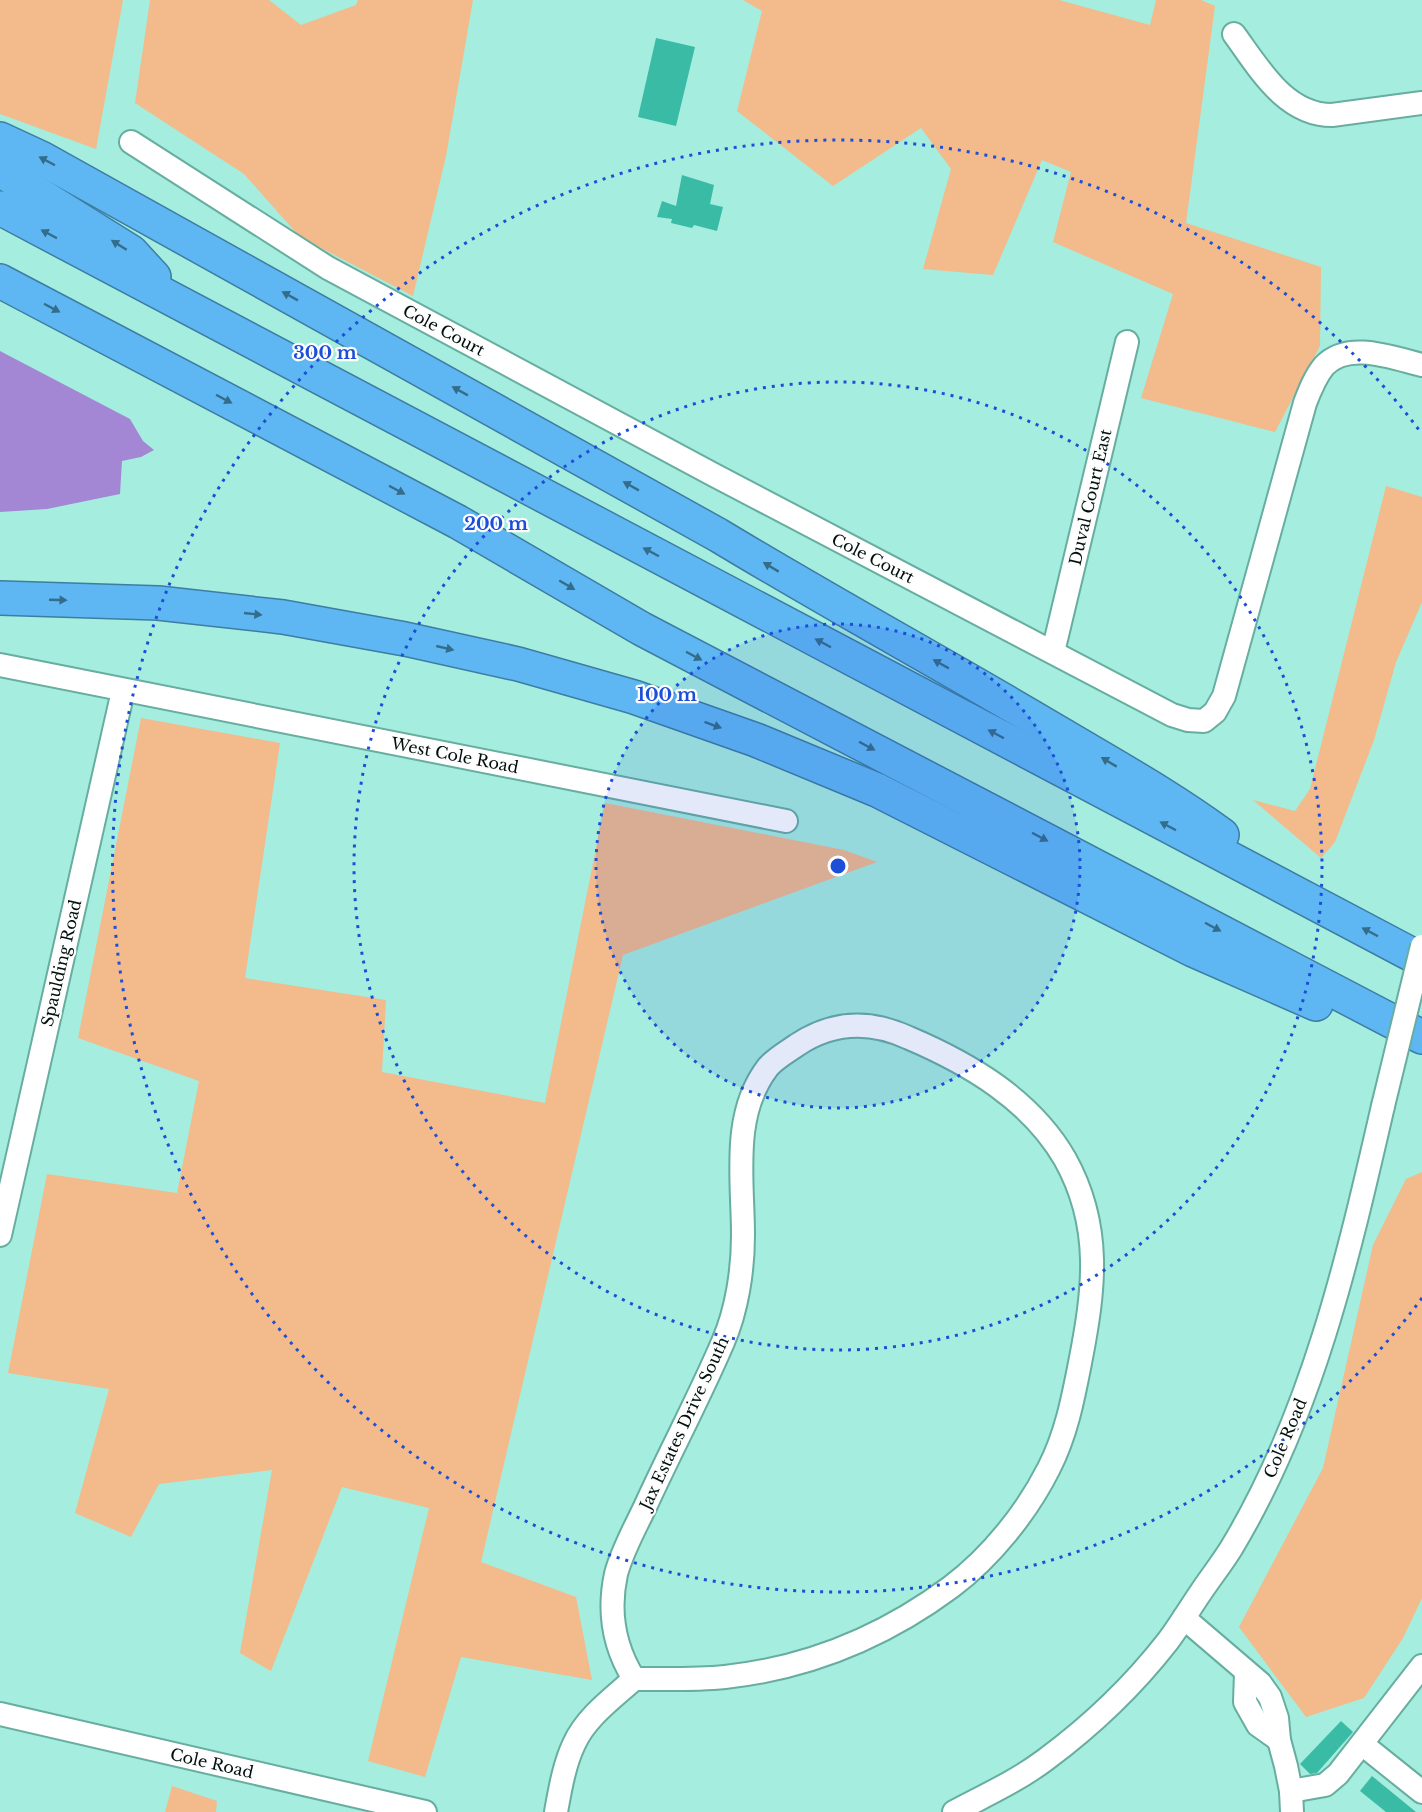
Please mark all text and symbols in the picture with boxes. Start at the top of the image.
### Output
one-way arrow [38,156,55,166]
one-way arrow [41,229,58,239]
one-way arrow [111,239,127,250]
one-way arrow [281,291,298,301]
street label: Cole Court [400,300,488,360]
one-way arrow [43,304,60,313]
text: 300 m [293,342,357,364]
one-way arrow [451,386,468,396]
one-way arrow [216,394,233,404]
street label: Duval Court East [1065,427,1115,567]
one-way arrow [622,481,639,491]
one-way arrow [389,485,406,495]
text: 200 m [464,513,528,535]
street label: Cole Court [828,529,918,587]
one-way arrow [642,547,659,557]
one-way arrow [763,562,779,573]
one-way arrow [559,580,575,591]
one-way arrow [49,595,68,604]
one-way arrow [243,609,262,618]
one-way arrow [815,638,832,648]
one-way arrow [435,643,454,653]
one-way arrow [686,651,703,661]
one-way arrow [932,659,949,669]
text: 100 m [637,684,697,706]
one-way arrow [704,720,722,730]
one-way arrow [987,729,1004,739]
street label: West Cole Road [389,733,521,777]
one-way arrow [859,741,876,751]
one-way arrow [1101,757,1117,768]
one-way arrow [1160,821,1177,830]
one-way arrow [1032,832,1049,842]
centre of rings [828,856,848,876]
street label: Spaulding Road [37,897,85,1028]
one-way arrow [1204,922,1221,932]
one-way arrow [1362,927,1379,937]
street label: Jax Estates Drive South [634,1333,733,1514]
street label: Cole Road [1259,1395,1311,1481]
street label: Cole Road [168,1744,256,1782]

